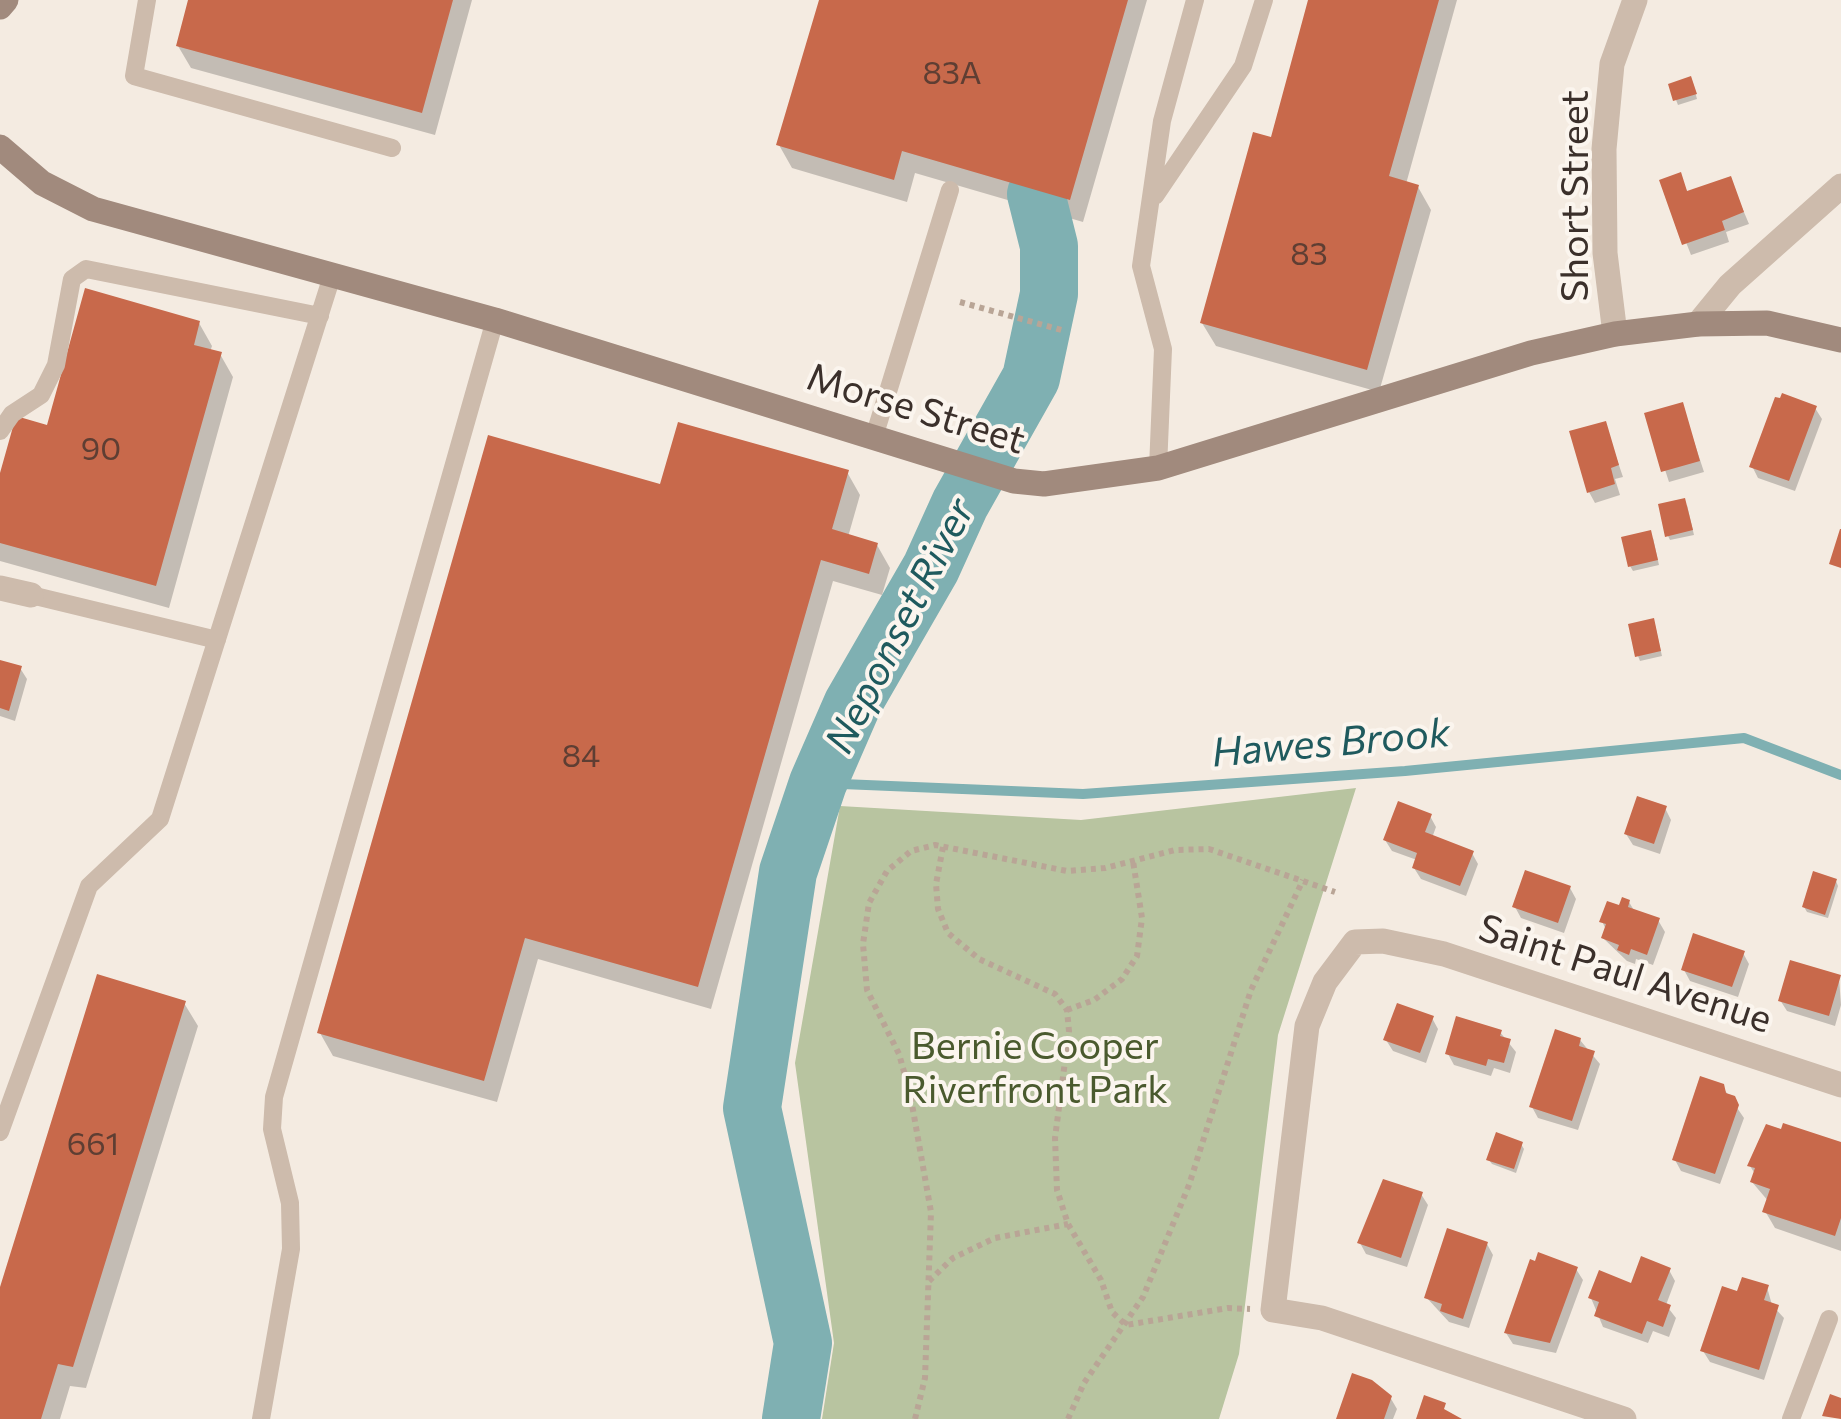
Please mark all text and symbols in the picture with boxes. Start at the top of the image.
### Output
house number: 83A [923,54,981,92]
street label: Short Street [1552,90,1598,302]
house number: 83 [1290,235,1328,273]
street label: Morse Street [801,354,1031,464]
house number: 90 [81,430,121,468]
water label: Neponset River [815,491,985,761]
water label: Hawes Brook [1210,709,1452,777]
house number: 84 [562,737,600,775]
street label: Saint Paul Avenue [1473,905,1777,1043]
park label: Bernie Cooper Riverfront Park [902,1023,1168,1112]
house number: 661 [67,1125,119,1163]

